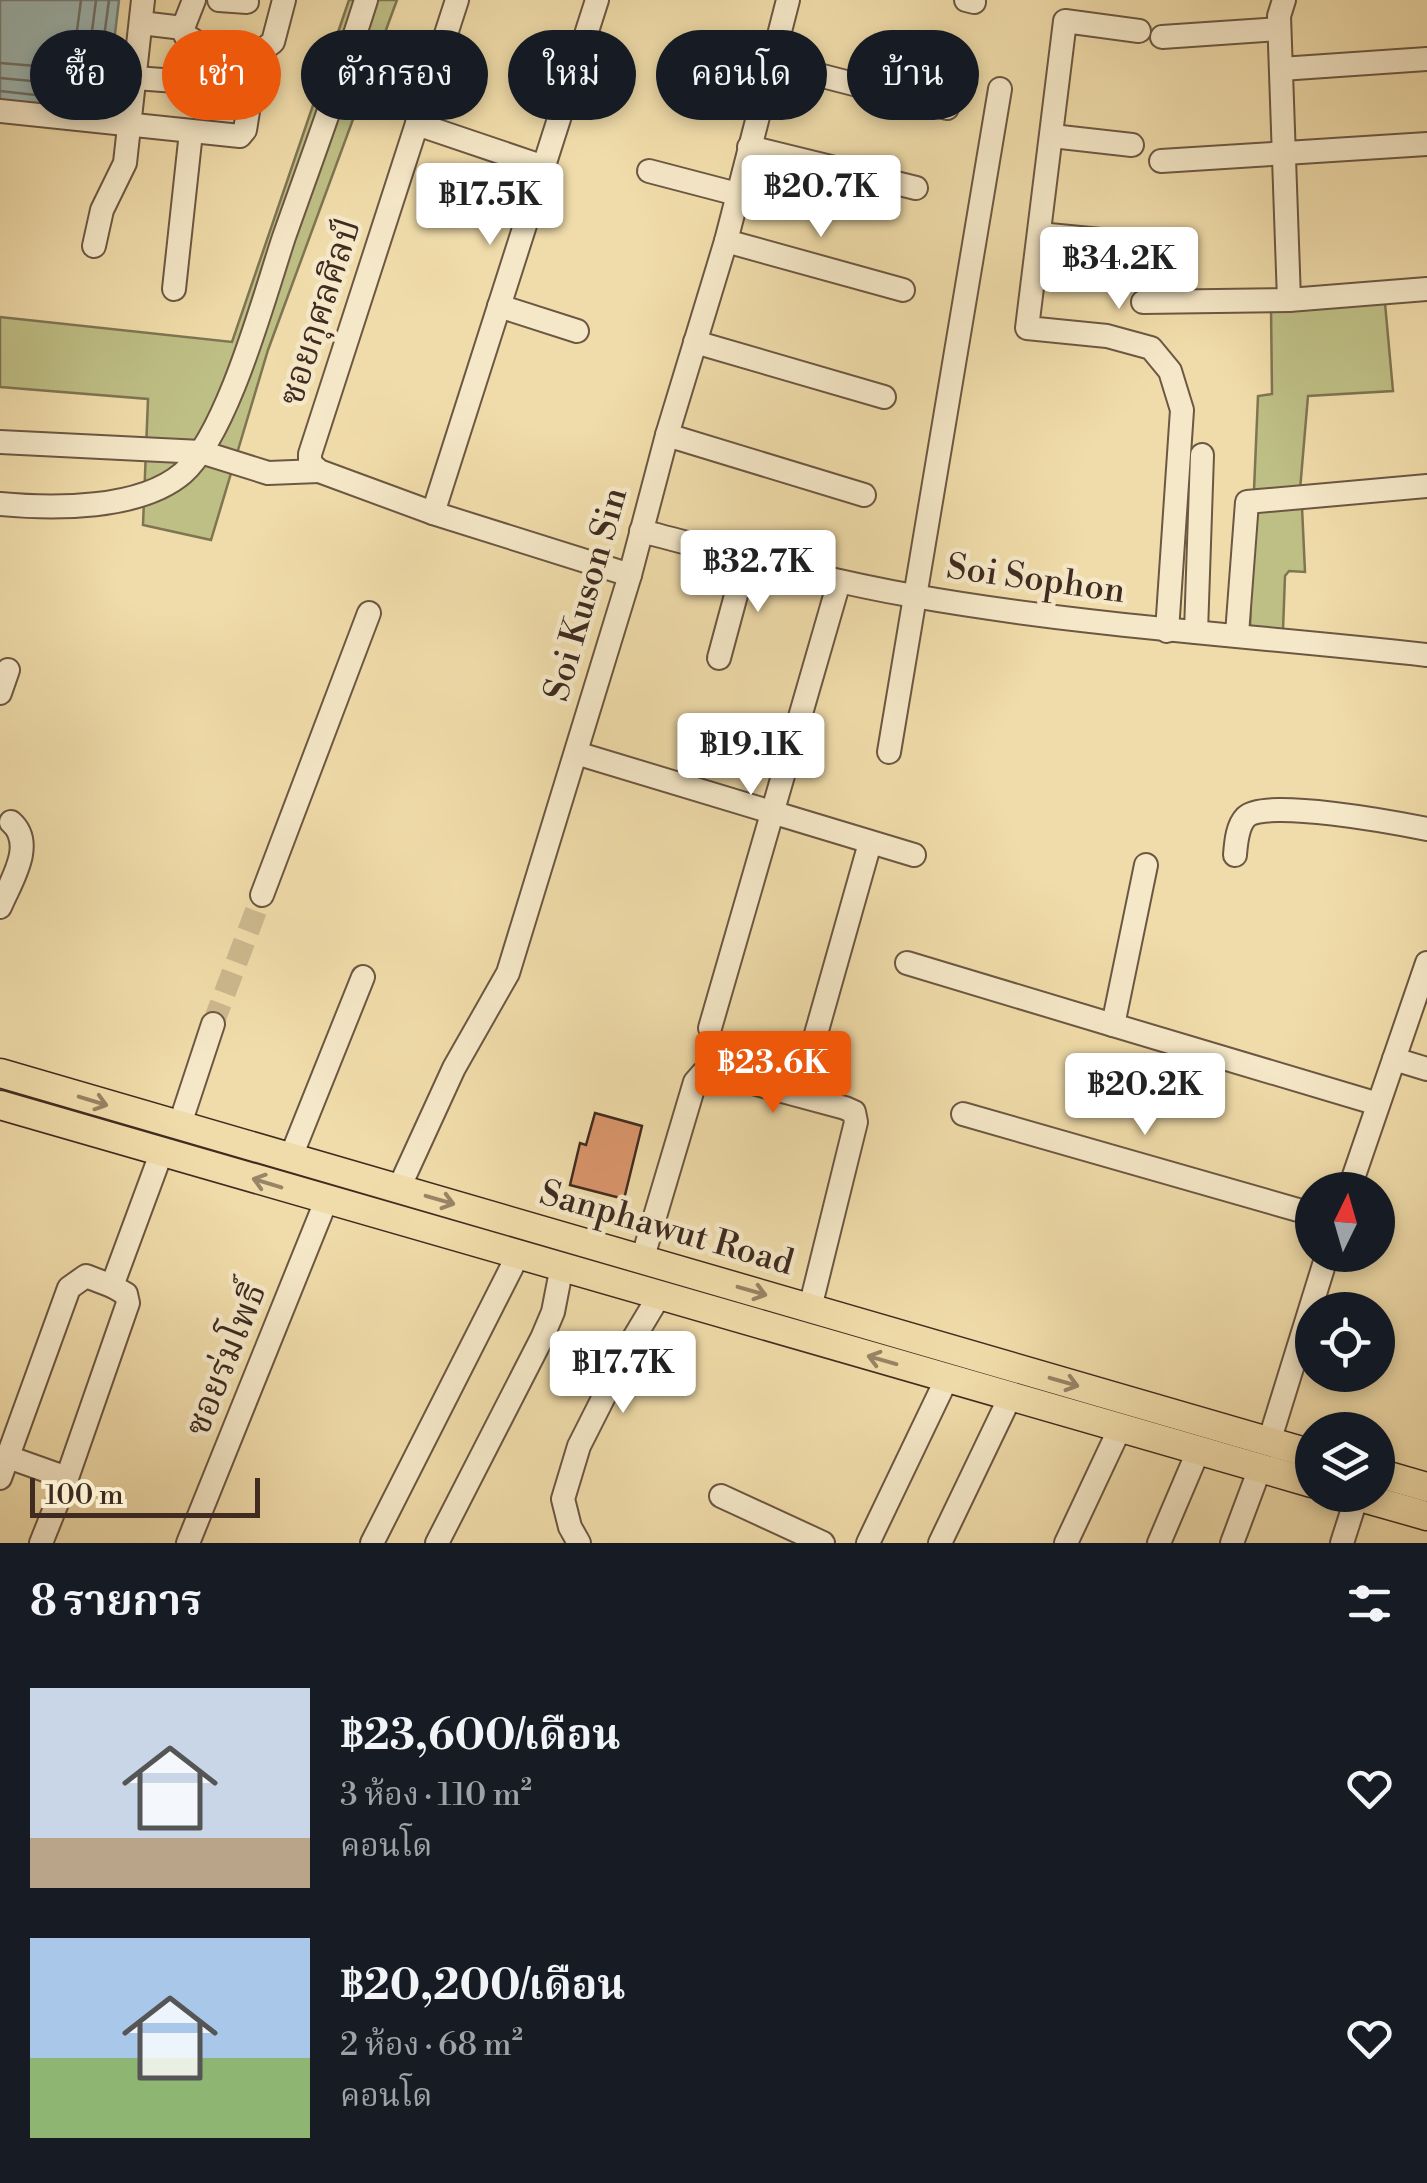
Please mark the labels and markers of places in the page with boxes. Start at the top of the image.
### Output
pin: ฿20.7K [740,155,902,240]
pin: ฿17.5K [409,163,571,248]
pin: ฿34.2K [1038,227,1200,312]
pin: ฿32.7K [677,530,839,615]
pin: ฿19.1K [670,713,832,798]
pin: ฿23.6K [692,1031,854,1116]
pin: ฿20.2K [1064,1053,1226,1138]
pin: ฿17.7K [542,1331,704,1416]

